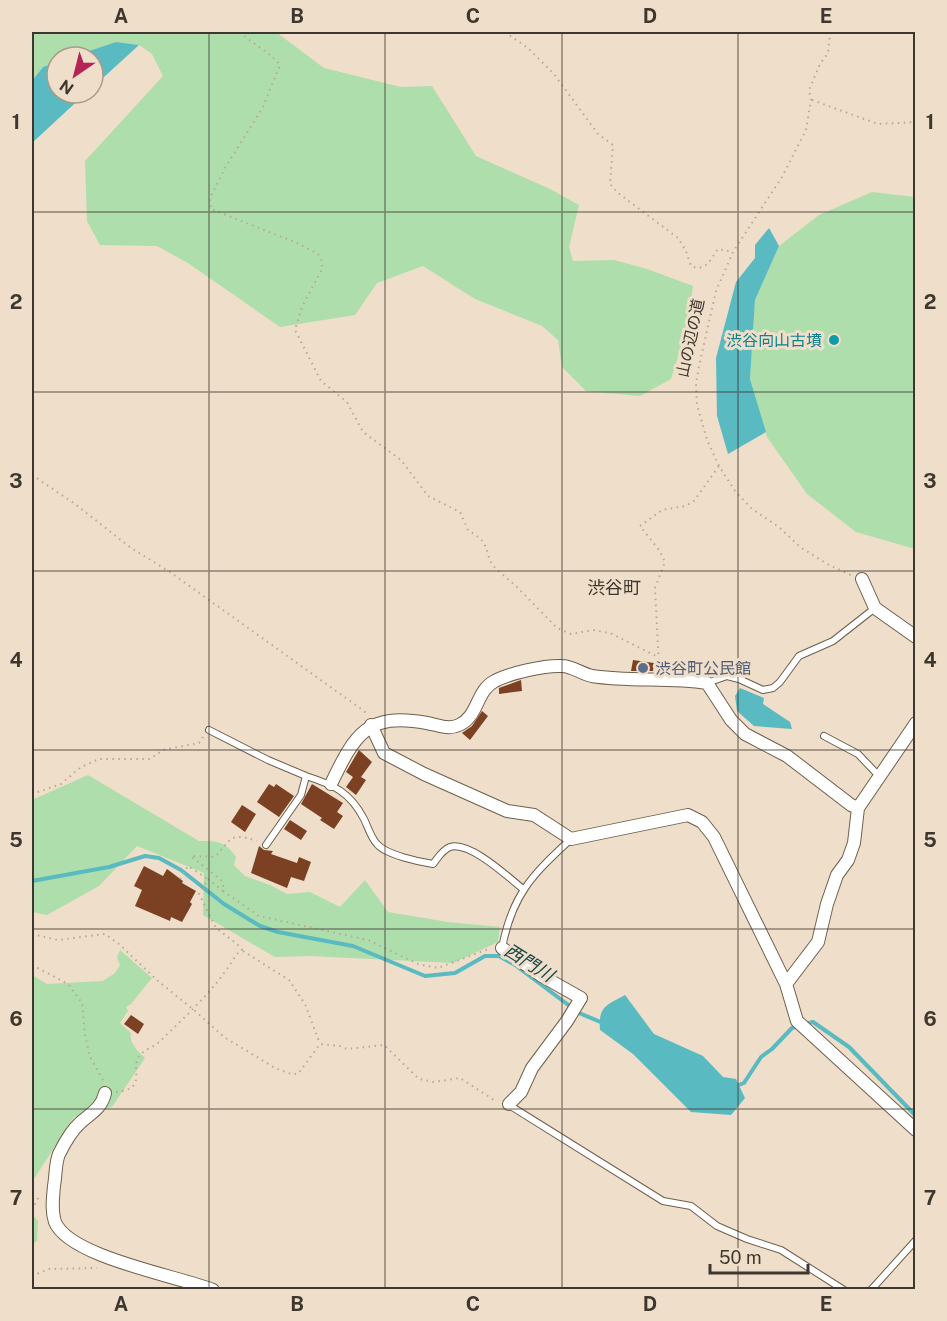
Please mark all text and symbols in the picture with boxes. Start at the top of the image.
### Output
text: A [114,4,128,28]
text: B [290,4,304,28]
text: C [466,4,480,28]
text: D [643,4,657,28]
text: E [820,4,832,28]
north arrow [45,45,105,105]
text: N [56,76,77,98]
text: 1 [12,110,20,134]
text: 1 [926,110,934,134]
text: 2 [10,290,22,314]
text: 2 [924,290,936,314]
street label: 山の辺の道 [673,297,708,379]
place label: 渋谷向山古墳 [726,331,822,350]
marker: 渋谷向山古墳 [827,333,841,347]
text: 3 [9,469,23,493]
text: 3 [923,469,937,493]
district label: 渋谷町 [587,577,641,598]
text: 4 [9,648,23,672]
text: 4 [923,648,937,672]
place label: 渋谷町公民館 [655,659,751,678]
marker: 渋谷町公民館 [636,661,650,675]
text: 5 [9,828,23,852]
text: 5 [923,828,937,852]
water label: 西門川 [501,939,559,987]
text: 6 [9,1007,23,1031]
text: 6 [923,1007,937,1031]
text: 7 [10,1186,22,1210]
text: 7 [924,1186,936,1210]
scale bar [710,1237,808,1275]
text: 50 m [719,1247,762,1268]
text: A [114,1292,128,1316]
text: B [290,1292,304,1316]
text: C [466,1292,480,1316]
text: D [643,1292,657,1316]
text: E [820,1292,832,1316]

